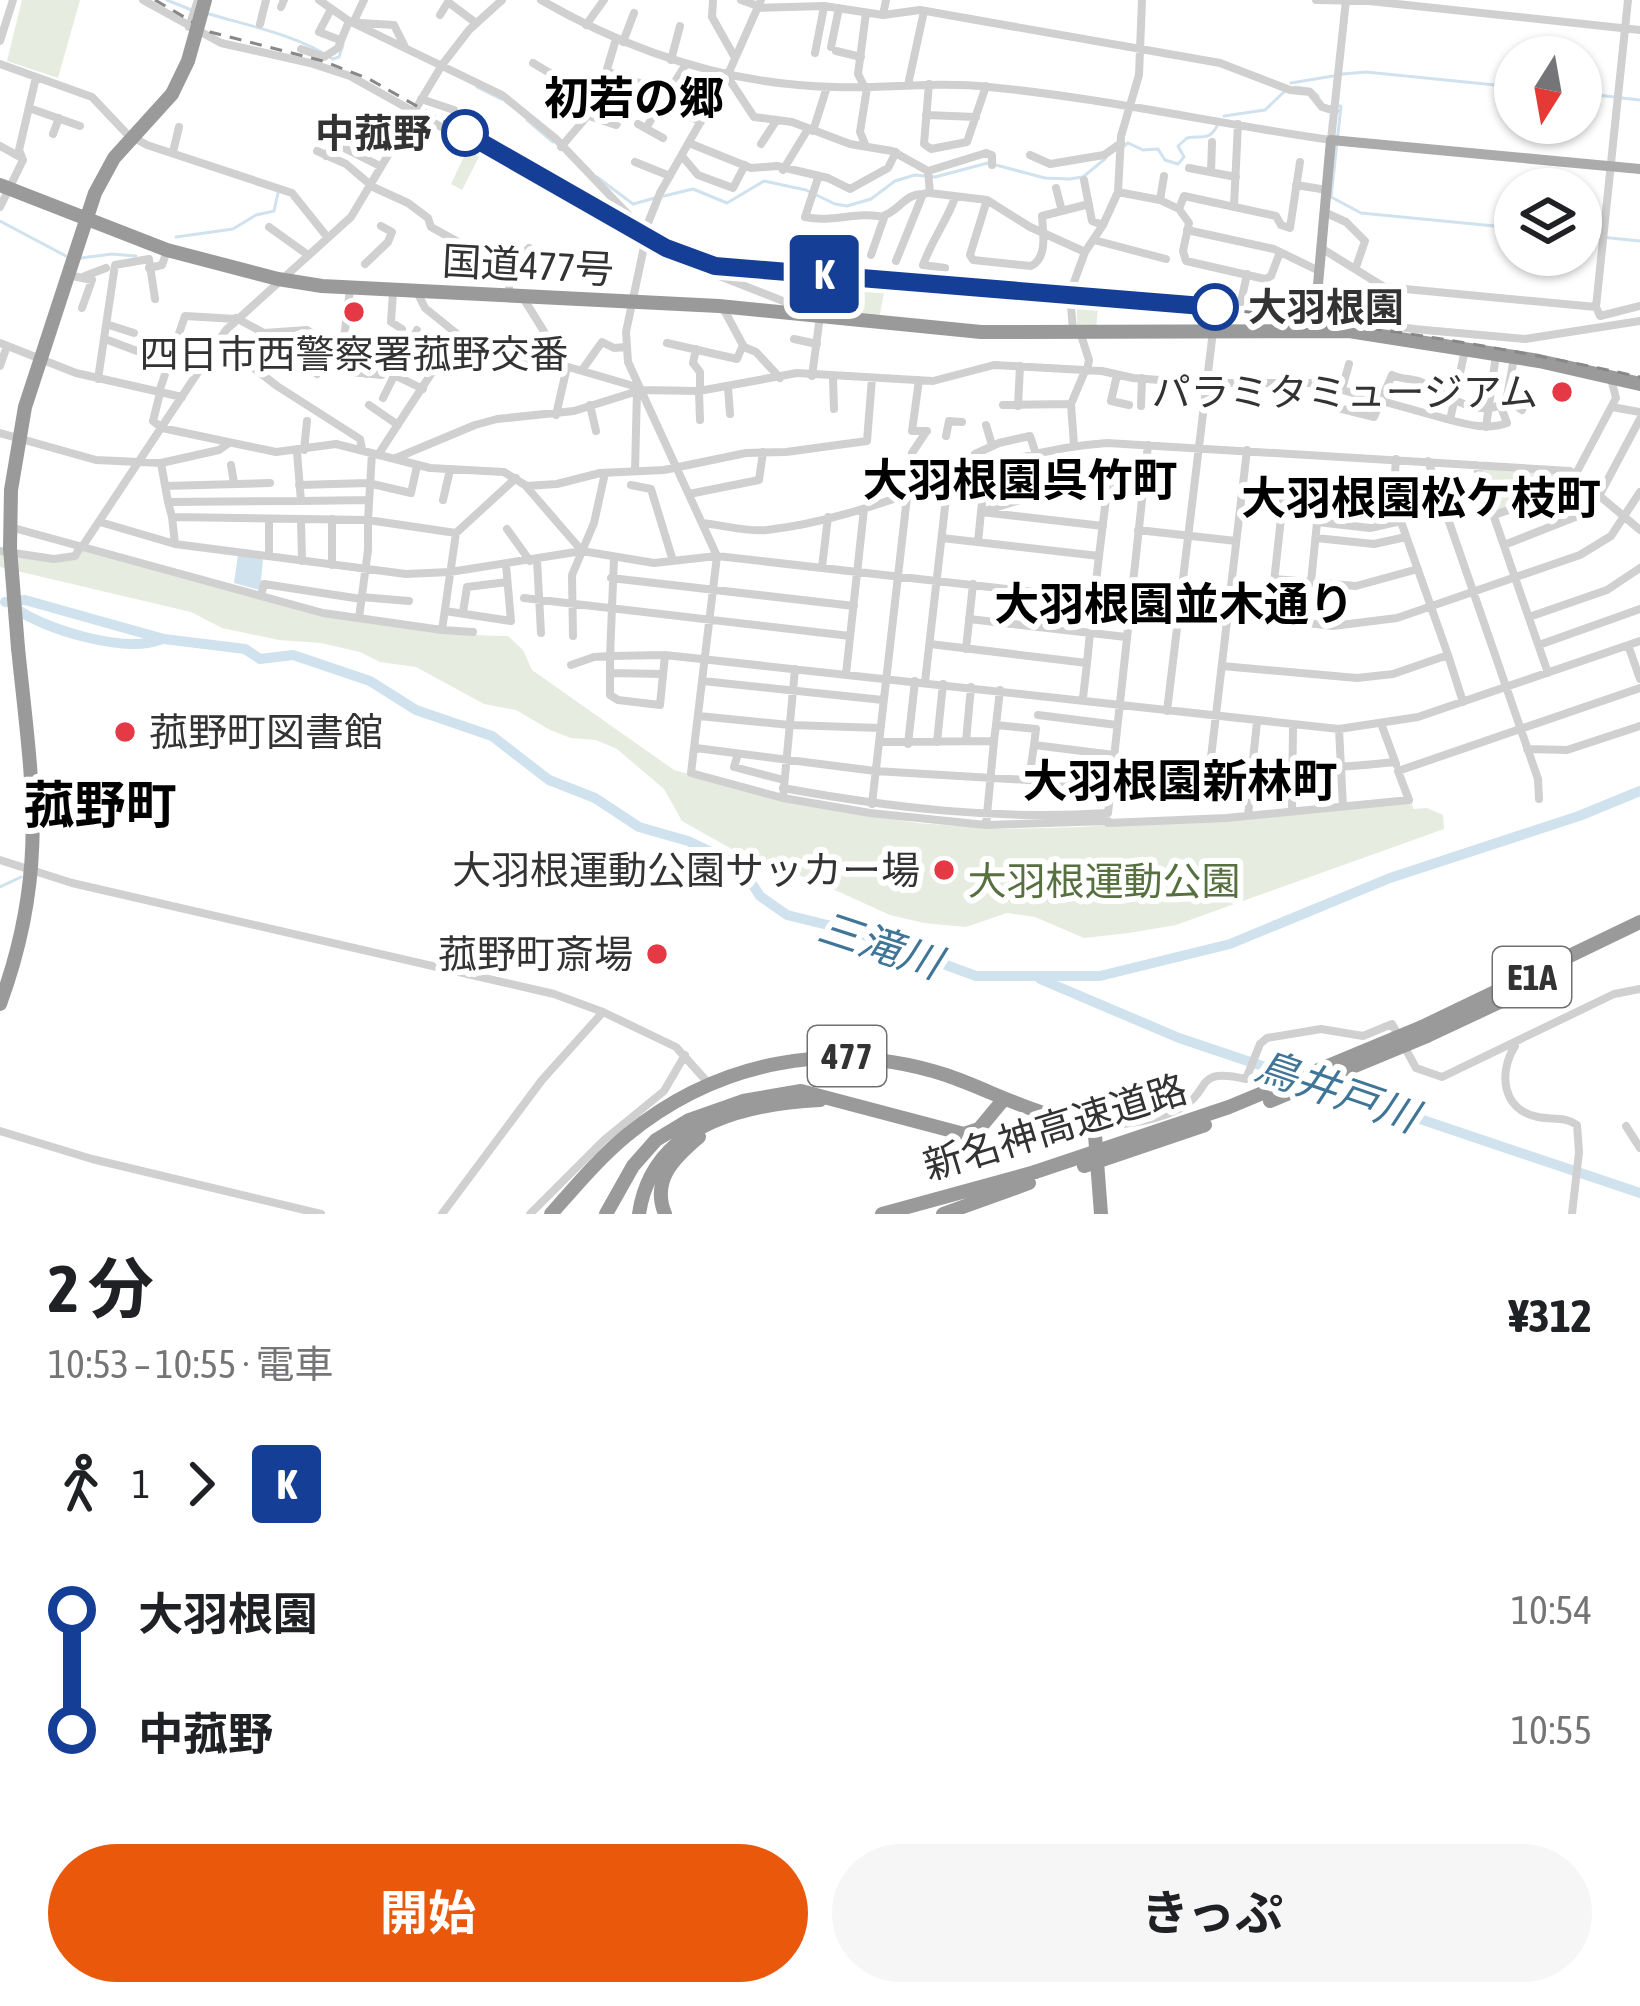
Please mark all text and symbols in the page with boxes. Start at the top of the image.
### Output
north arrow [1494,36,1602,144]
map controls [1494,36,1602,276]
district label: 初若の郷 [544,72,724,124]
place label: 中菰野 [315,111,432,155]
marker: 中菰野 [443,111,487,155]
button: layers [1494,168,1602,276]
line badge: K [785,235,863,313]
street label: 国道477号 [441,239,615,291]
text: K [814,250,834,298]
marker: 大羽根園 [1193,285,1237,329]
place label: 大羽根園 [1248,285,1404,329]
marker: 四日市西警察署菰野交番 [341,299,367,325]
place label: 四日市西警察署菰野交番 [139,332,569,376]
place label: パラミタミュージアム [1152,370,1538,414]
marker: パラミタミュージアム [1549,379,1575,405]
district label: 大羽根園呉竹町 [862,454,1178,506]
district label: 大羽根園松ケ枝町 [1241,472,1601,524]
district label: 大羽根園並木通り [994,578,1354,630]
place label: 菰野町図書館 [149,710,383,754]
marker: 菰野町図書館 [112,719,138,745]
district label: 大羽根園新林町 [1022,755,1338,807]
district label: 菰野町 [23,775,177,834]
place label: 大羽根運動公園サッカー場 [452,848,920,892]
marker: 大羽根運動公園サッカー場 [931,857,957,883]
park label: 大羽根運動公園 [967,859,1241,903]
water label: 三滝川 [813,903,951,989]
place label: 菰野町斎場 [438,932,633,976]
marker: 菰野町斎場 [644,941,670,967]
road number: E1A [1493,947,1571,1007]
road number: 477 [808,1026,886,1086]
water label: 鳥井戸川 [1250,1041,1428,1142]
street label: 新名神高速道路 [918,1066,1192,1188]
text: 2 分 [48,1250,154,1326]
text: ¥312 [1509,1290,1592,1342]
text: 10:53 – 10:55 · 電車 [48,1342,333,1386]
icon: walk [48,1451,114,1517]
icon: forward [168,1451,234,1517]
text: K [276,1460,297,1508]
text: 1 [132,1462,150,1506]
text: 大羽根園 [138,1588,318,1640]
text: 10:54 [1511,1588,1592,1632]
text: 中菰野 [138,1708,273,1760]
text: 10:55 [1511,1708,1592,1752]
button: 開始 [48,1844,808,1982]
button: きっぷ [832,1844,1592,1982]

